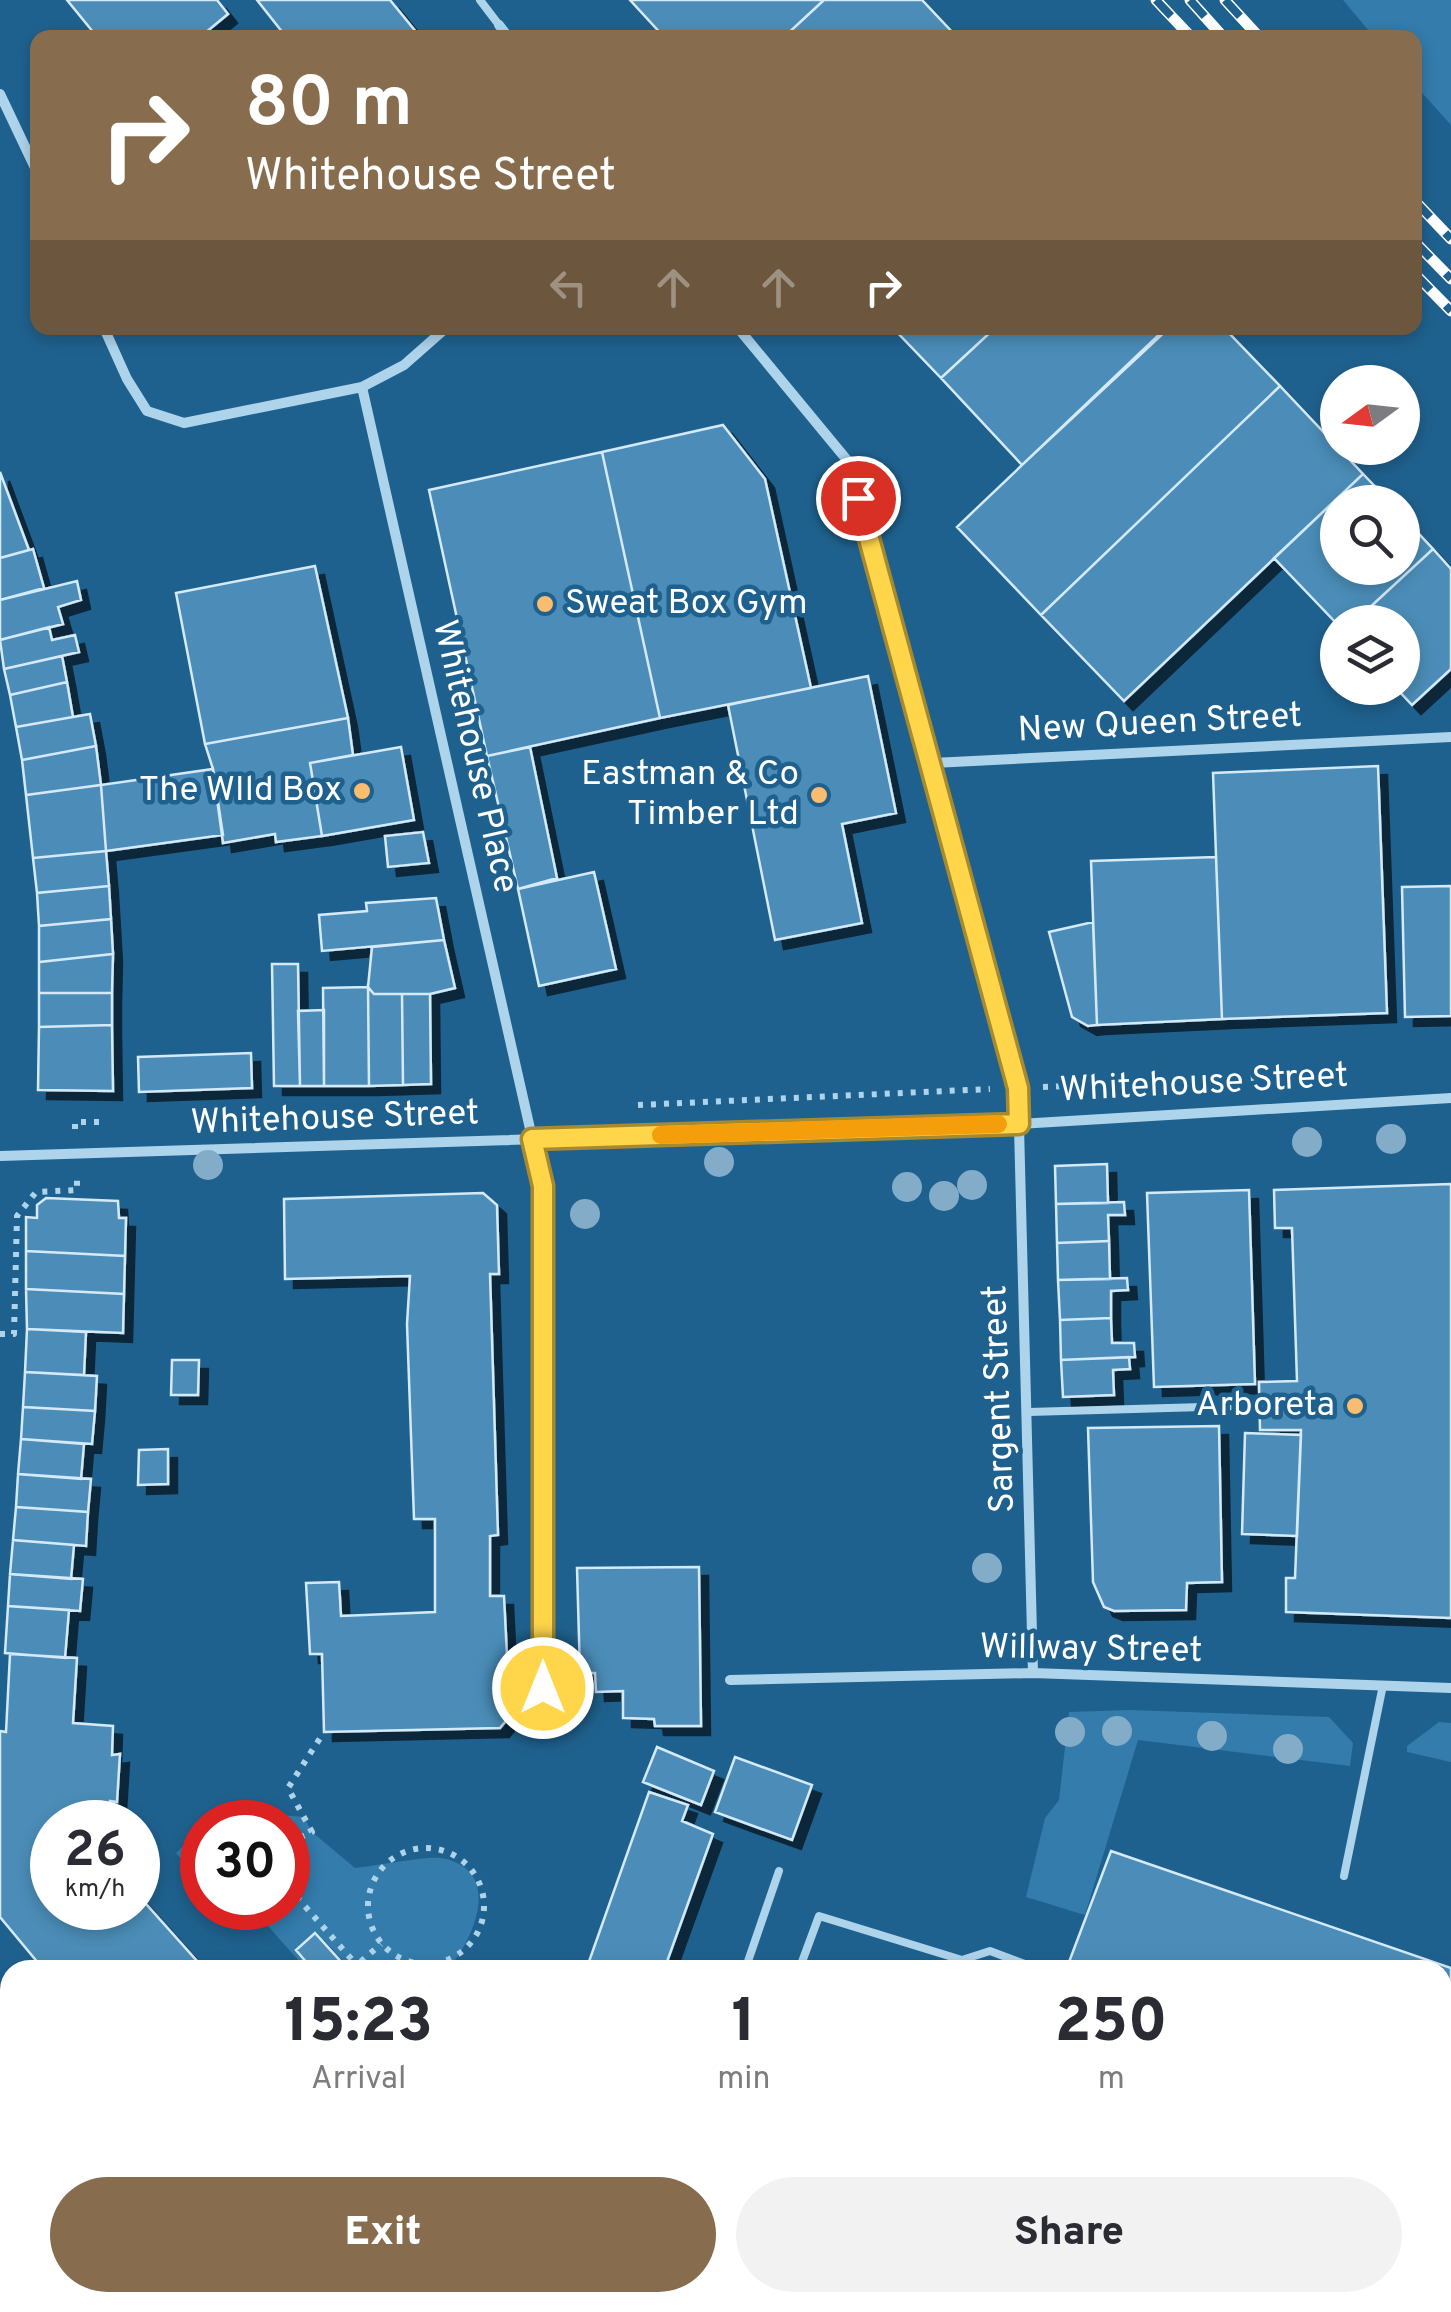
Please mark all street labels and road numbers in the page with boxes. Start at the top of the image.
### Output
street label: Whitehouse Place [421,616,527,898]
street label: New Queen Street [1017,695,1303,753]
street label: Whitehouse Street [1059,1054,1349,1114]
street label: Whitehouse Street [190,1092,480,1146]
street label: Sargent Street [974,1284,1026,1514]
street label: Willway Street [979,1626,1203,1674]

